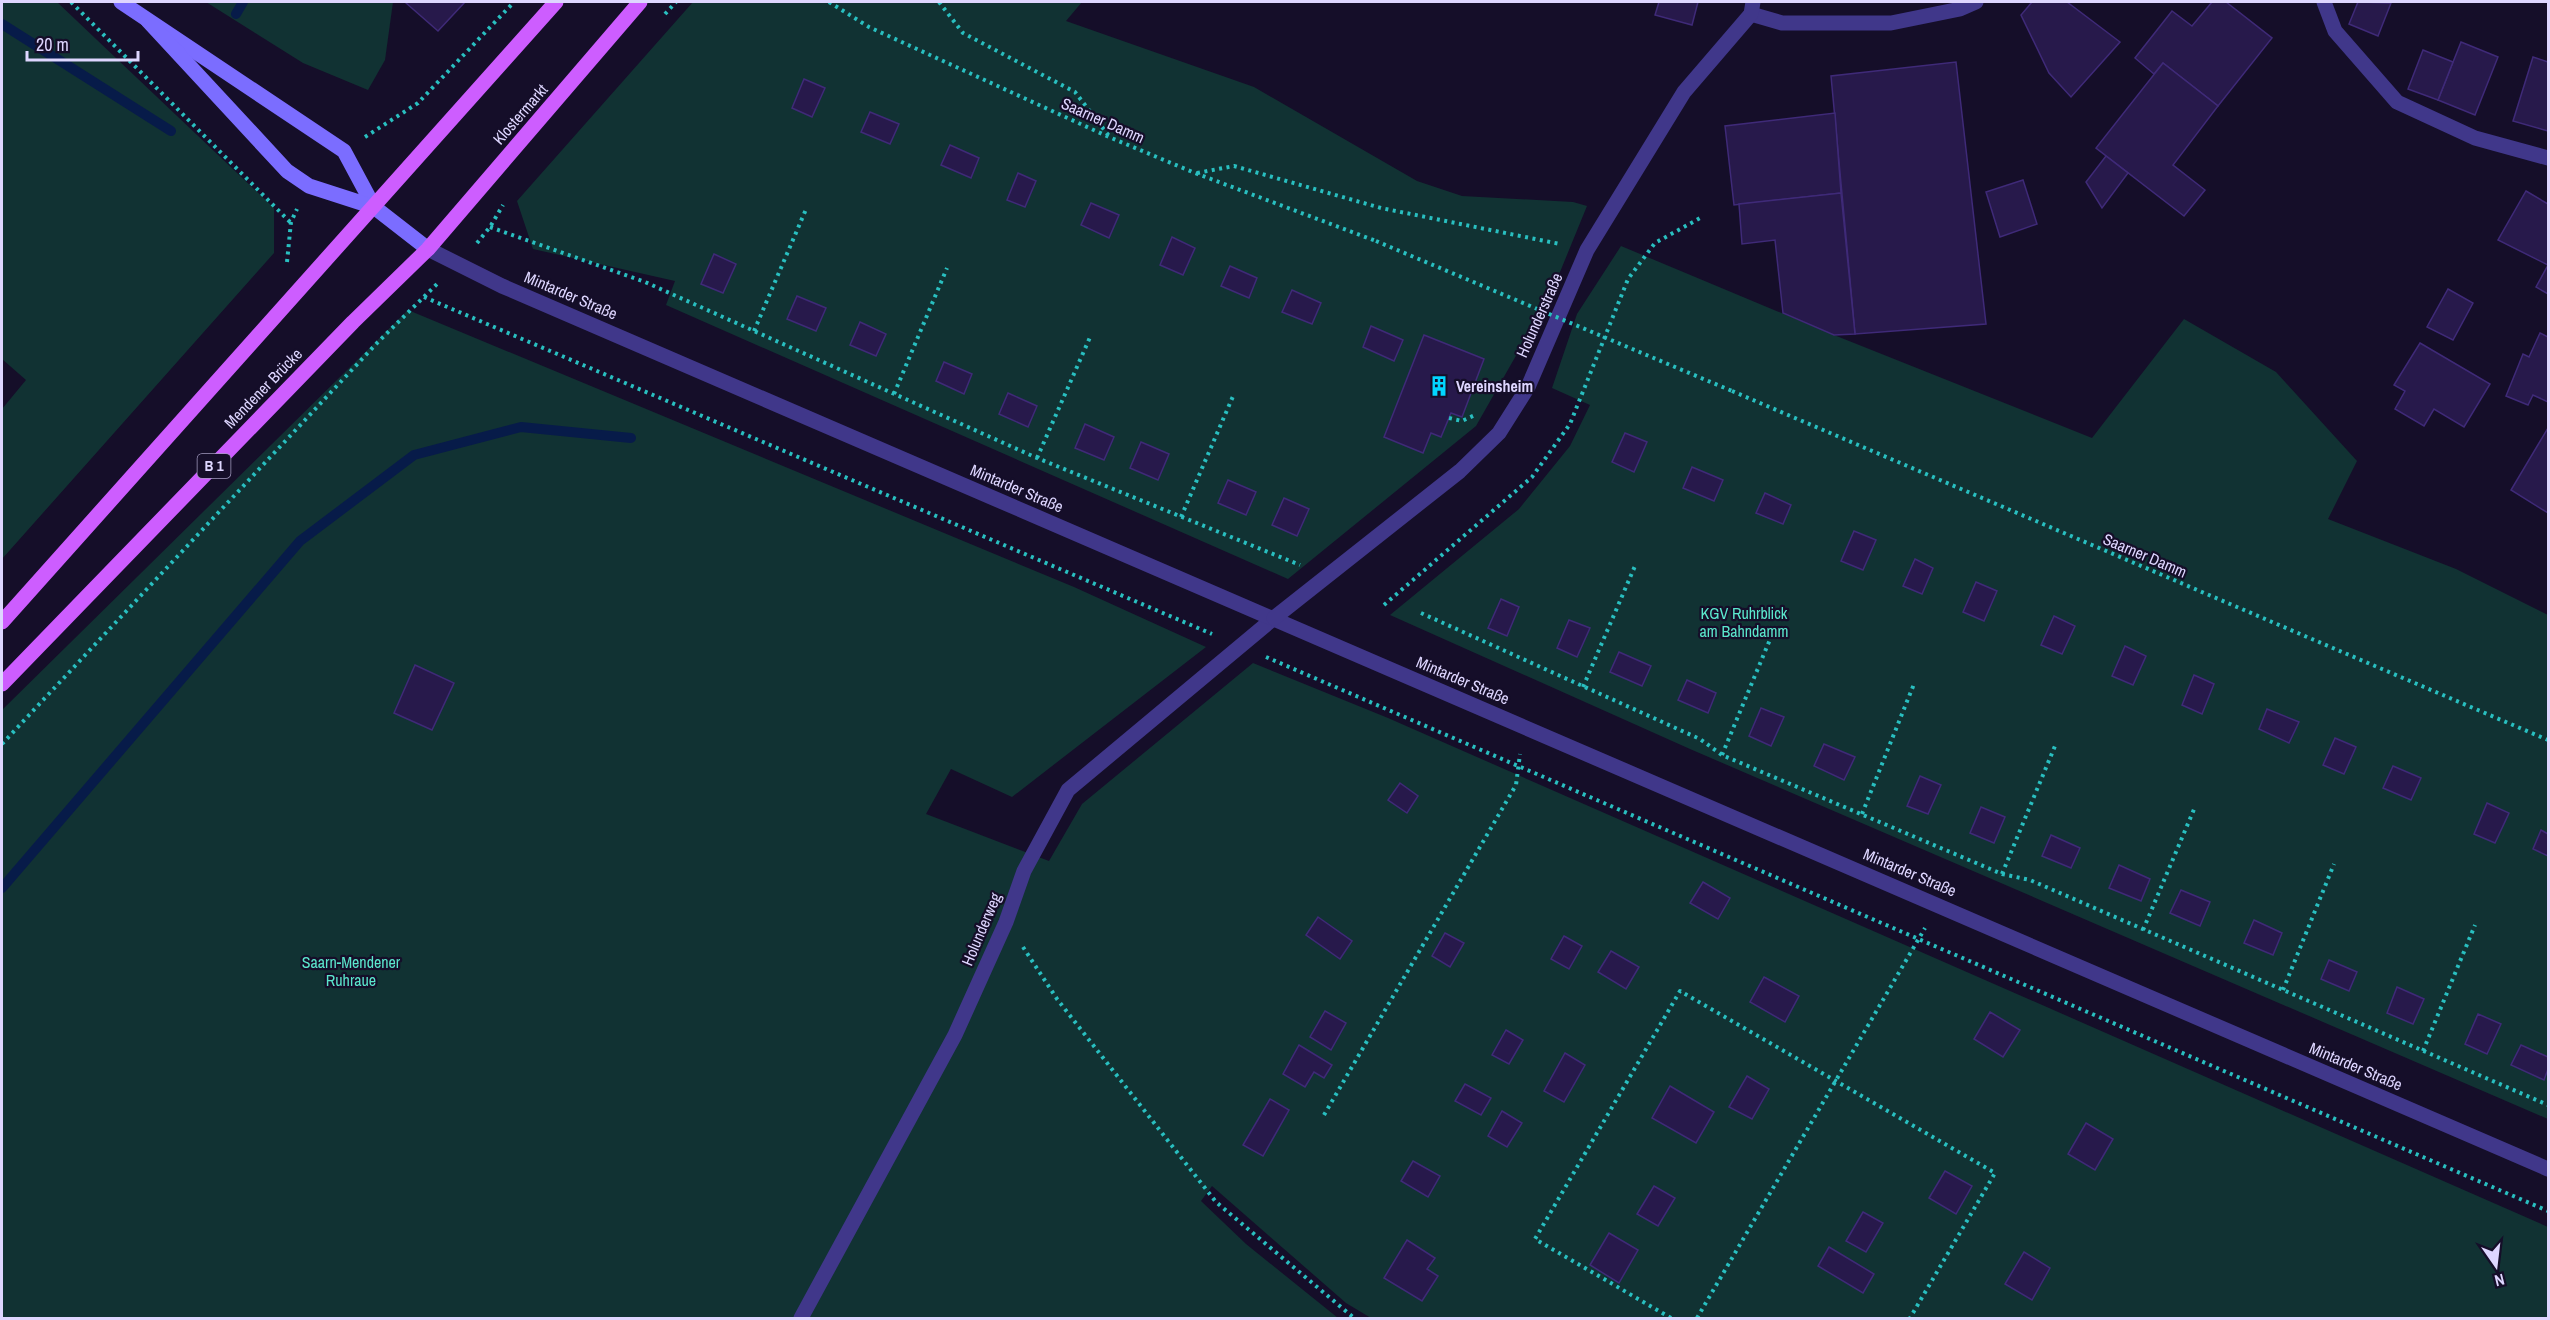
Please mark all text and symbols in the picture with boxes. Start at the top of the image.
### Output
scale bar [27,24,138,62]
text: 20 m [36,32,69,57]
street label: Klostermarkt [488,79,553,149]
street label: Saarner Damm [1058,92,1148,148]
street label: Mintarder Straße [521,265,621,325]
street label: Holunderstraße [1511,269,1567,361]
street label: Mendener Brücke [219,343,307,433]
building icon: Vereinsheim [1427,374,1451,398]
place label: Vereinsheim [1456,375,1533,397]
road number: B 1 [198,454,230,478]
street label: Mintarder Straße [967,458,1067,518]
street label: Saarner Damm [2100,527,2190,583]
park label: KGV Ruhrblick am Bahndamm [1700,602,1788,642]
street label: Mintarder Straße [1413,650,1513,710]
street label: Mintarder Straße [1860,842,1960,902]
street label: Holunderweg [956,888,1007,969]
park label: Saarn-Mendener Ruhraue [302,951,401,991]
street label: Mintarder Straße [2306,1036,2406,1096]
north arrow [2466,1236,2526,1296]
text: N [2492,1269,2507,1292]

